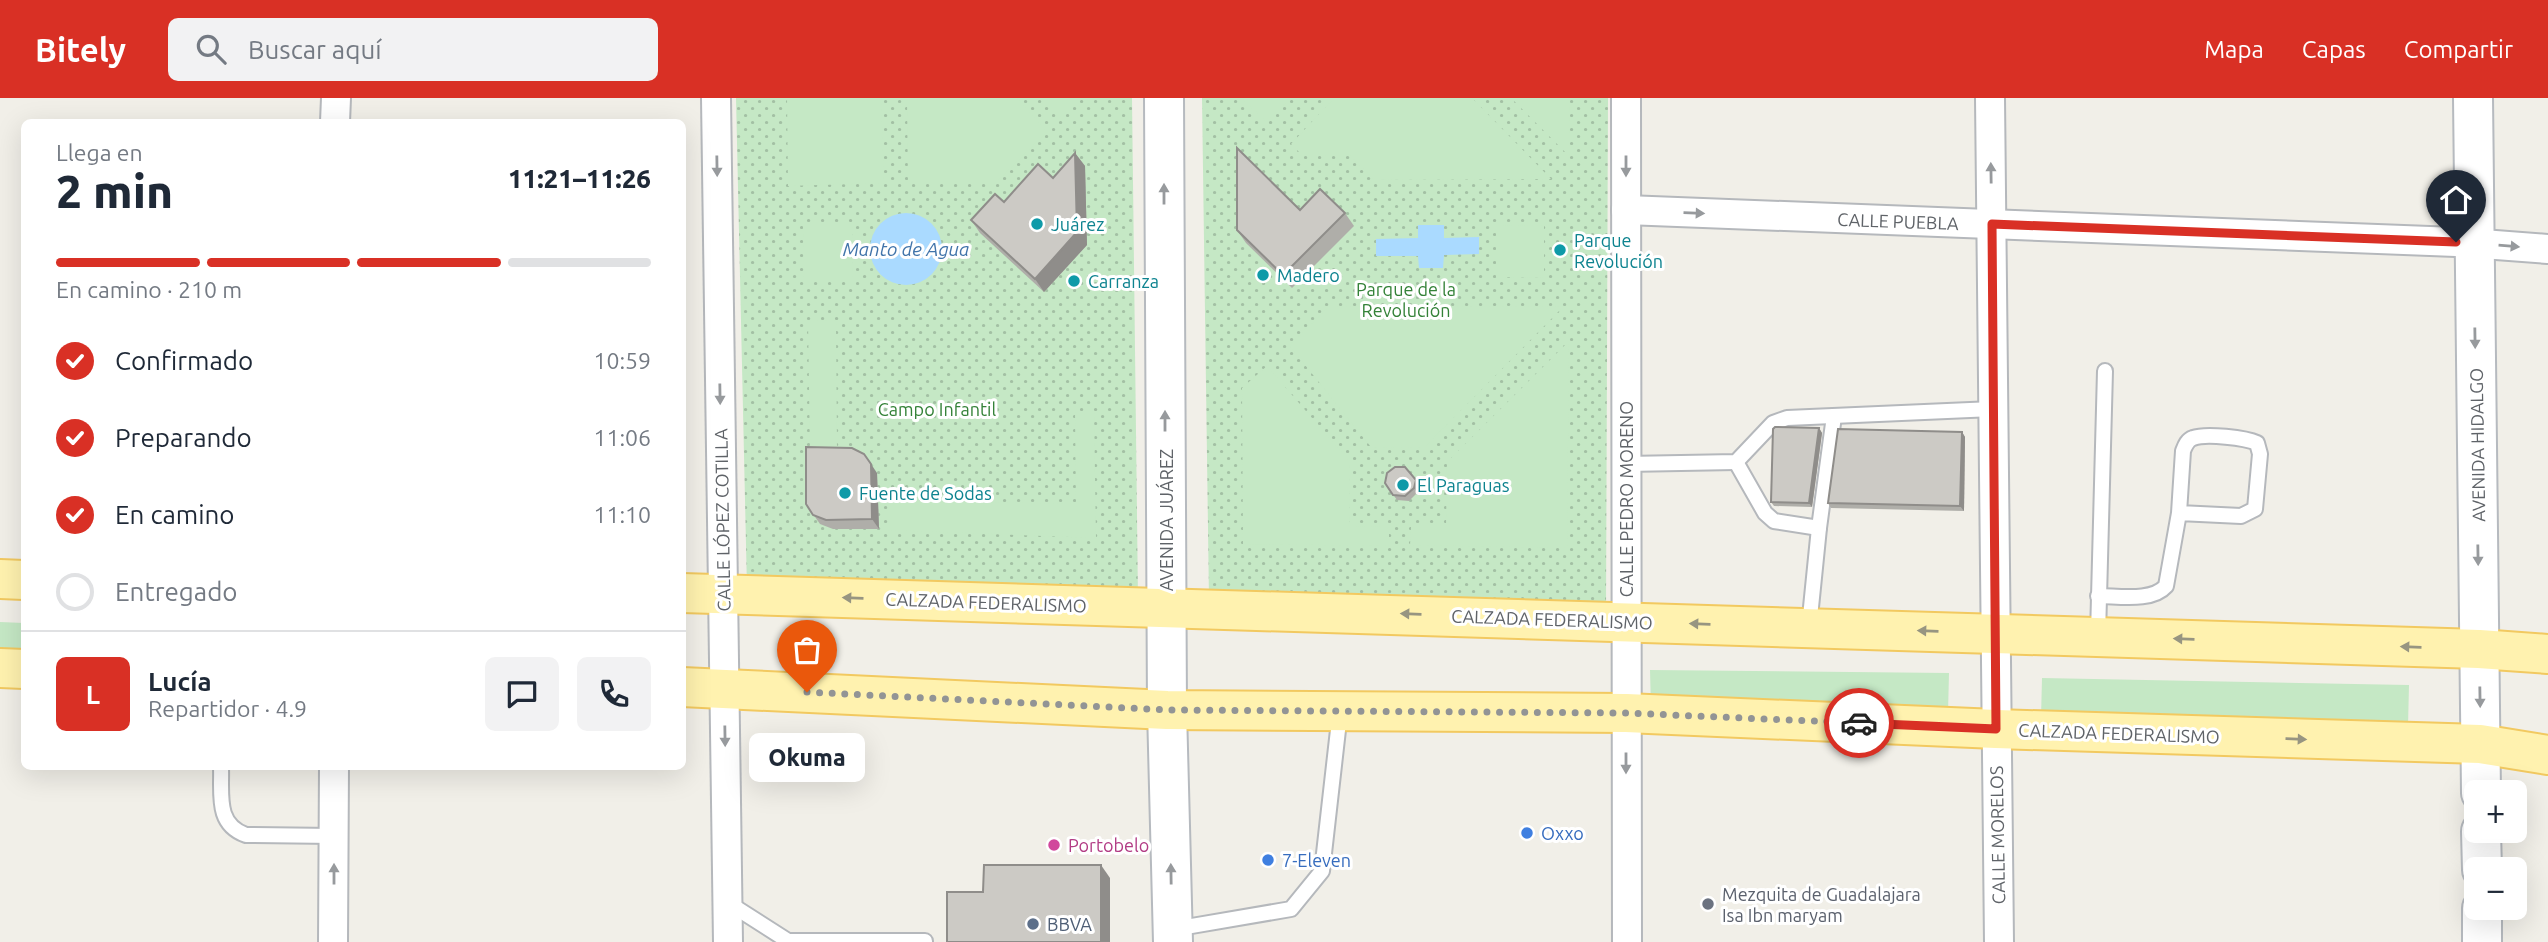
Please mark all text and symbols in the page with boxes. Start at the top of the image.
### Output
search box [168,18,658,81]
icon: search [192,30,230,68]
text: Bitely [35,31,126,68]
text: Buscar aquí [248,35,382,64]
text: Mapa [2204,36,2264,63]
text: Capas [2302,36,2366,63]
text: Compartir [2404,36,2513,63]
text: Llega en [56,140,143,165]
one-way arrow [712,155,723,177]
one-way arrow [1620,155,1632,177]
one-way arrow [1985,162,1997,184]
text: 11:21–11:26 [508,164,651,193]
text: 2 min [56,165,173,217]
pin [2426,170,2486,242]
icon: home [2437,181,2475,219]
one-way arrow [1158,183,1170,205]
one-way arrow [1683,207,1705,219]
street label: CALLE PUEBLA [1837,209,1959,233]
place label: Juárez [1051,214,1104,234]
marker: Juárez [1029,216,1045,232]
place label: Parque Revolución [1574,230,1663,271]
water label: Manto de Agua [843,238,969,260]
one-way arrow [2498,241,2520,252]
marker: Parque Revolución [1552,242,1568,258]
place label: Madero [1277,265,1340,285]
marker: Madero [1255,267,1271,283]
place label: Carranza [1088,271,1159,291]
marker: Carranza [1066,273,1082,289]
text: En camino · 210 m [56,277,242,302]
park label: Parque de la Revolución [1356,279,1456,320]
one-way arrow [2470,327,2481,349]
icon: check [56,342,94,380]
text: Confirmado [115,346,253,375]
text: 10:59 [593,348,651,373]
street label: AVENIDA HIDALGO [2466,368,2488,522]
one-way arrow [714,383,726,405]
park label: Campo Infantil [878,399,996,419]
street label: CALLE PEDRO MORENO [1616,401,1636,597]
one-way arrow [1159,410,1171,432]
icon: check [56,419,94,457]
text: Preparando [115,423,252,452]
text: 11:06 [593,425,651,450]
street label: CALLE LÓPEZ COTILLA [709,428,734,612]
street label: AVENIDA JUÁREZ [1155,449,1176,591]
place label: El Paraguas [1417,475,1510,495]
marker: El Paraguas [1395,477,1411,493]
place label: Fuente de Sodas [859,483,992,503]
marker: Fuente de Sodas [837,485,853,501]
icon: check [56,496,94,534]
text: En camino [115,500,235,529]
text: 11:10 [593,502,651,527]
one-way arrow [2472,544,2484,566]
text: Entregado [115,577,238,606]
street label: CALZADA FEDERALISMO [885,588,1087,616]
one-way arrow [842,592,864,603]
street label: CALZADA FEDERALISMO [1451,605,1653,633]
one-way arrow [1399,609,1421,620]
one-way arrow [1689,618,1711,629]
pin [777,620,837,692]
one-way arrow [1916,625,1938,636]
icon: bag [788,631,826,669]
one-way arrow [2172,634,2194,645]
one-way arrow [2400,641,2422,653]
button: chat [485,657,559,731]
button: phone [577,657,651,731]
text: Lucía [148,667,212,696]
text: L [86,680,100,709]
one-way arrow [2474,686,2486,708]
courier [1824,688,1894,758]
text: Repartidor · 4.9 [148,696,307,721]
icon: car [1840,704,1878,742]
street label: CALZADA FEDERALISMO [2018,719,2220,747]
one-way arrow [719,725,730,747]
one-way arrow [2285,733,2307,744]
callout: Okuma [749,734,865,783]
text: Okuma [768,745,846,770]
one-way arrow [1620,752,1632,774]
street label: CALLE MORELOS [1986,766,2008,904]
map controls [2464,780,2527,920]
button: + [2464,780,2527,843]
place label: Oxxo [1541,823,1584,843]
marker: Oxxo [1519,825,1535,841]
place label: Portobelo [1068,835,1149,855]
marker: Portobelo [1046,837,1062,853]
place label: 7-Eleven [1282,850,1351,870]
marker: 7-Eleven [1260,852,1276,868]
button: − [2464,857,2527,920]
one-way arrow [328,863,340,885]
one-way arrow [1165,863,1177,885]
place label: Mezquita de Guadalajara Isa Ibn maryam [1722,884,1921,925]
marker: Mezquita de Guadalajara Isa Ibn maryam [1700,896,1716,912]
place label: BBVA [1047,914,1092,934]
marker: BBVA [1025,916,1041,932]

